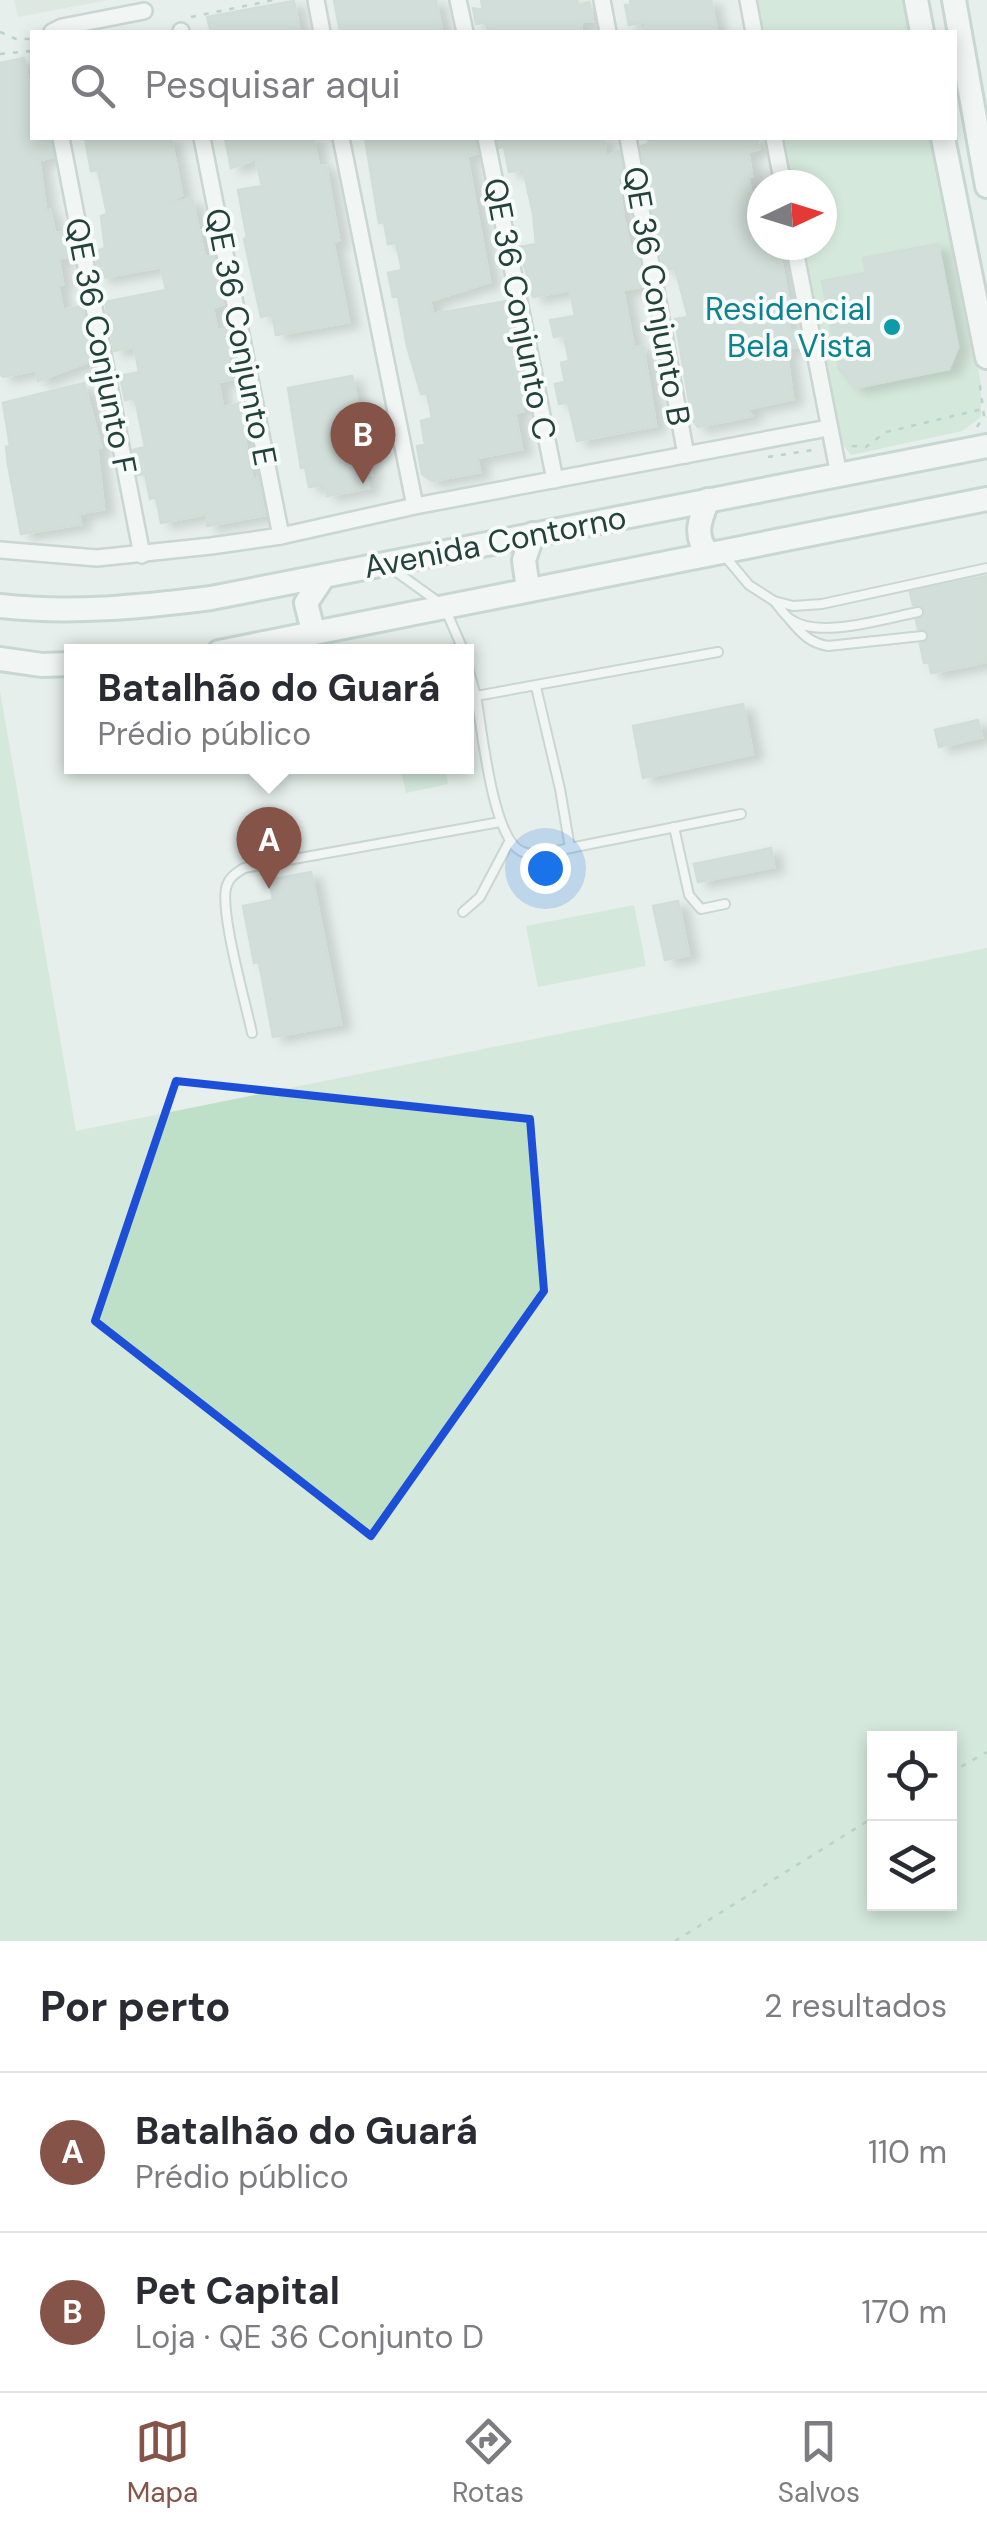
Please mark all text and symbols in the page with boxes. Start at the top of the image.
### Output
search box [30,30,957,140]
icon: search [65,58,120,113]
text: Pesquisar aqui [145,60,401,110]
street label: QE 36 Conjunto B [614,163,700,429]
north arrow [747,170,837,260]
street label: QE 36 Conjunto C [474,174,566,444]
street label: QE 36 Conjunto E [195,205,287,469]
street label: QE 36 Conjunto F [56,214,146,478]
place label: Residencial Bela Vista [705,288,872,367]
marker: Residencial Bela Vista [881,316,903,338]
pin: B [330,402,396,484]
street label: Avenida Contorno [360,496,630,588]
popup [64,644,474,774]
text: Batalhão do Guará [97,663,441,713]
text: Prédio público [97,713,311,755]
pin: A [236,806,302,889]
your location [520,843,571,894]
map controls [867,1731,957,1911]
button: locate [867,1731,957,1821]
button: layers [867,1821,957,1911]
text: Por perto [40,1979,231,2034]
text: 2 resultados [764,1985,947,2027]
text: Batalhão do Guará [135,2106,478,2156]
text: A [61,2131,84,2173]
text: 110 m [868,2131,947,2173]
text: Prédio público [135,2156,349,2198]
text: Pet Capital [135,2266,340,2316]
text: B [62,2291,83,2333]
text: 170 m [861,2291,947,2333]
text: Loja · QE 36 Conjunto D [135,2316,484,2358]
tab: Mapa [127,2414,198,2511]
tab: Rotas [452,2414,524,2511]
tab: Salvos [778,2414,860,2511]

